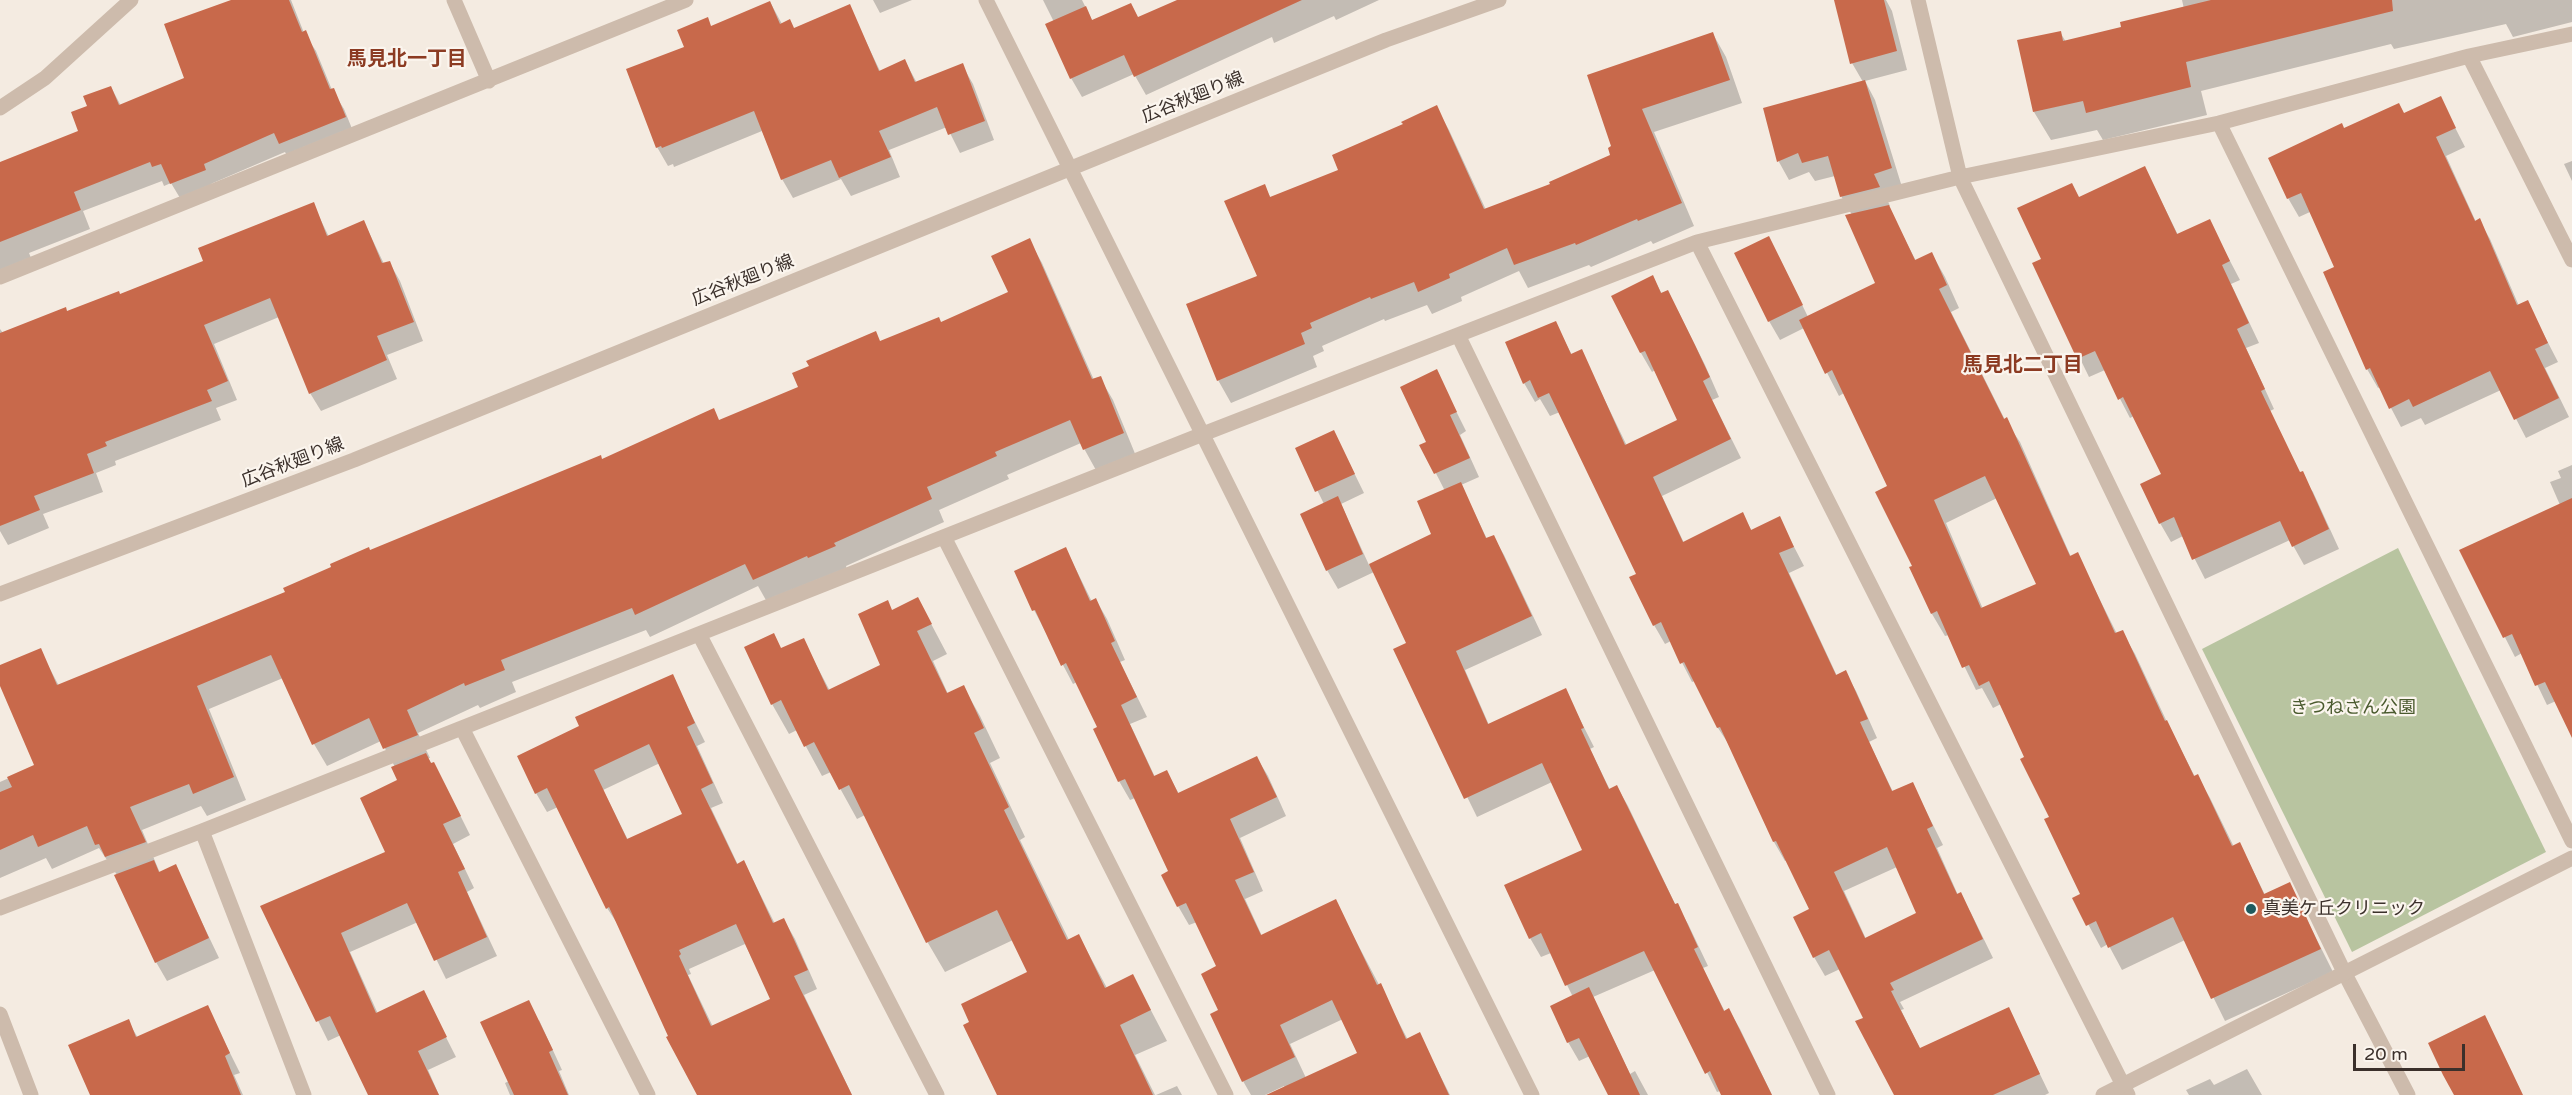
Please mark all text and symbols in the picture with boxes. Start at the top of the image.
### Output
district label: 馬見北一丁目 [347,48,467,72]
street label: 広谷秋廻り線 [1139,68,1247,128]
street label: 広谷秋廻り線 [689,251,797,311]
district label: 馬見北二丁目 [1963,354,2083,378]
street label: 広谷秋廻り線 [239,434,347,492]
park label: きつねさん公園 [2290,697,2416,719]
place label: 真美ケ丘クリニック [2263,898,2425,920]
marker: 真美ケ丘クリニック [2244,902,2258,916]
scale bar [2356,1032,2468,1070]
text: 20 m [2364,1043,2408,1065]

